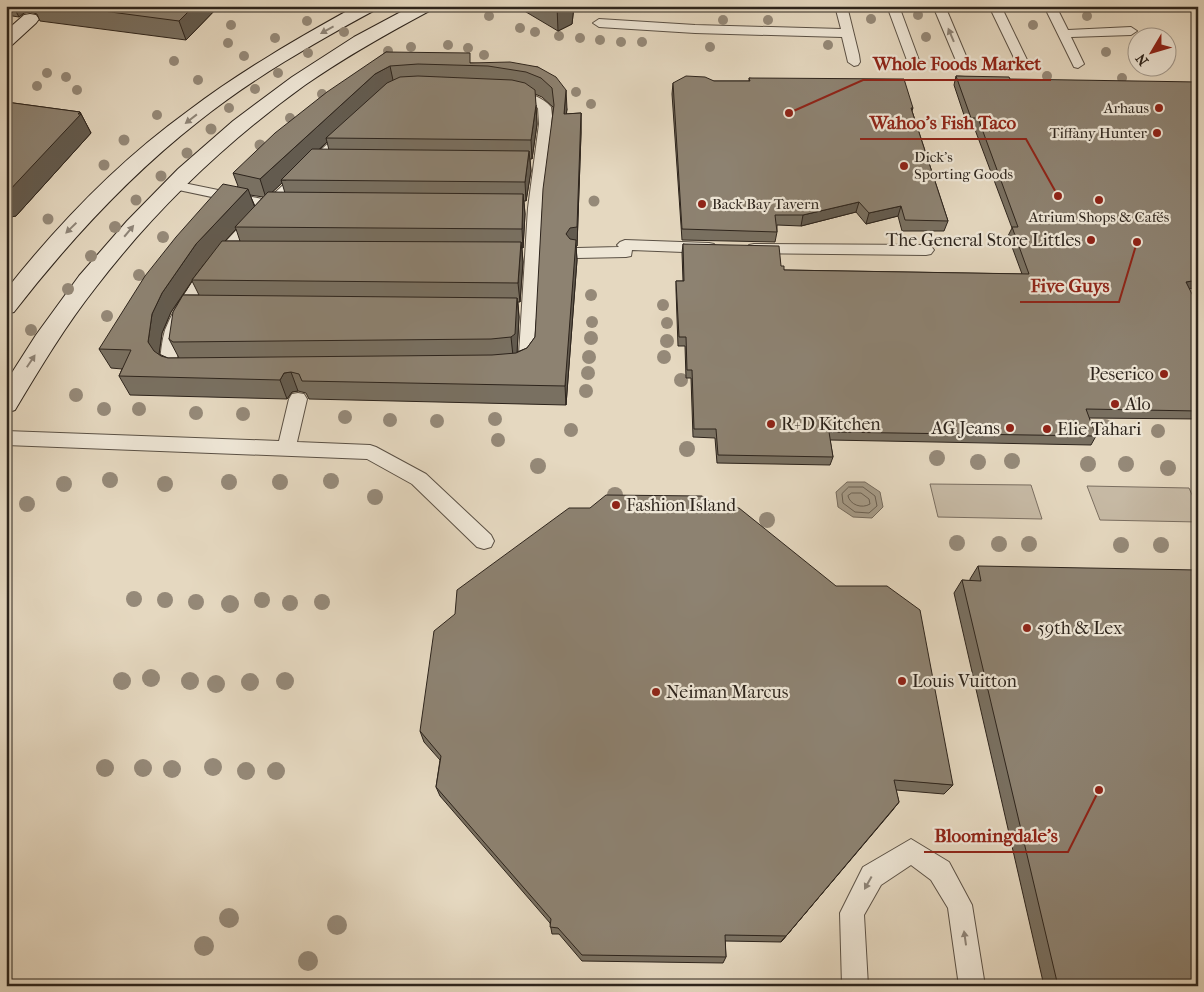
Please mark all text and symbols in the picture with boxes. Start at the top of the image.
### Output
one-way arrow [320,25,333,34]
one-way arrow [947,28,955,42]
north arrow [1126,28,1176,78]
callout: Whole Foods Market [863,46,1051,80]
text: N [1132,50,1152,69]
text: Whole Foods Market [872,53,1041,75]
place label: Arhaus [1103,99,1149,117]
marker: Arhaus [1153,102,1165,114]
callout: Wahoo's Fish Taco [860,105,1026,139]
text: Wahoo's Fish Taco [869,112,1017,134]
one-way arrow [185,113,198,124]
place label: Tiffany Hunter [1050,124,1148,142]
marker: Tiffany Hunter [1151,127,1163,139]
place label: Dick's Sporting Goods [914,148,1014,183]
marker: Dick's Sporting Goods [898,160,910,172]
marker: Atrium Shops & Cafés [1093,194,1105,206]
place label: Back Bay Tavern [712,195,819,213]
marker: Back Bay Tavern [696,198,708,210]
place label: Atrium Shops & Cafés [1028,208,1170,226]
one-way arrow [65,222,77,234]
one-way arrow [123,225,134,238]
place label: The General Store Littles [886,230,1081,251]
marker: The General Store Littles [1085,234,1097,246]
callout: Five Guys [1020,268,1119,302]
text: Five Guys [1029,275,1110,297]
one-way arrow [26,354,36,368]
place label: Peserico [1089,364,1154,385]
marker: Peserico [1158,368,1170,380]
place label: Alo [1124,394,1151,415]
marker: Alo [1109,398,1121,410]
place label: R+D Kitchen [781,414,881,435]
marker: R+D Kitchen [765,418,777,430]
place label: AG Jeans [930,418,1000,439]
place label: Elie Tahari [1057,419,1142,440]
marker: AG Jeans [1004,422,1016,434]
marker: Elie Tahari [1041,423,1053,435]
place label: Fashion Island [626,495,736,516]
marker: Fashion Island [610,499,622,511]
place label: 59th & Lex [1037,618,1123,639]
marker: 59th & Lex [1021,622,1033,634]
place label: Louis Vuitton [912,671,1018,692]
marker: Louis Vuitton [896,675,908,687]
place label: Neiman Marcus [666,682,789,703]
marker: Neiman Marcus [650,686,662,698]
callout: Bloomingdale's [924,818,1068,852]
text: Bloomingdale's [934,825,1058,847]
one-way arrow [864,876,872,891]
one-way arrow [960,929,968,945]

